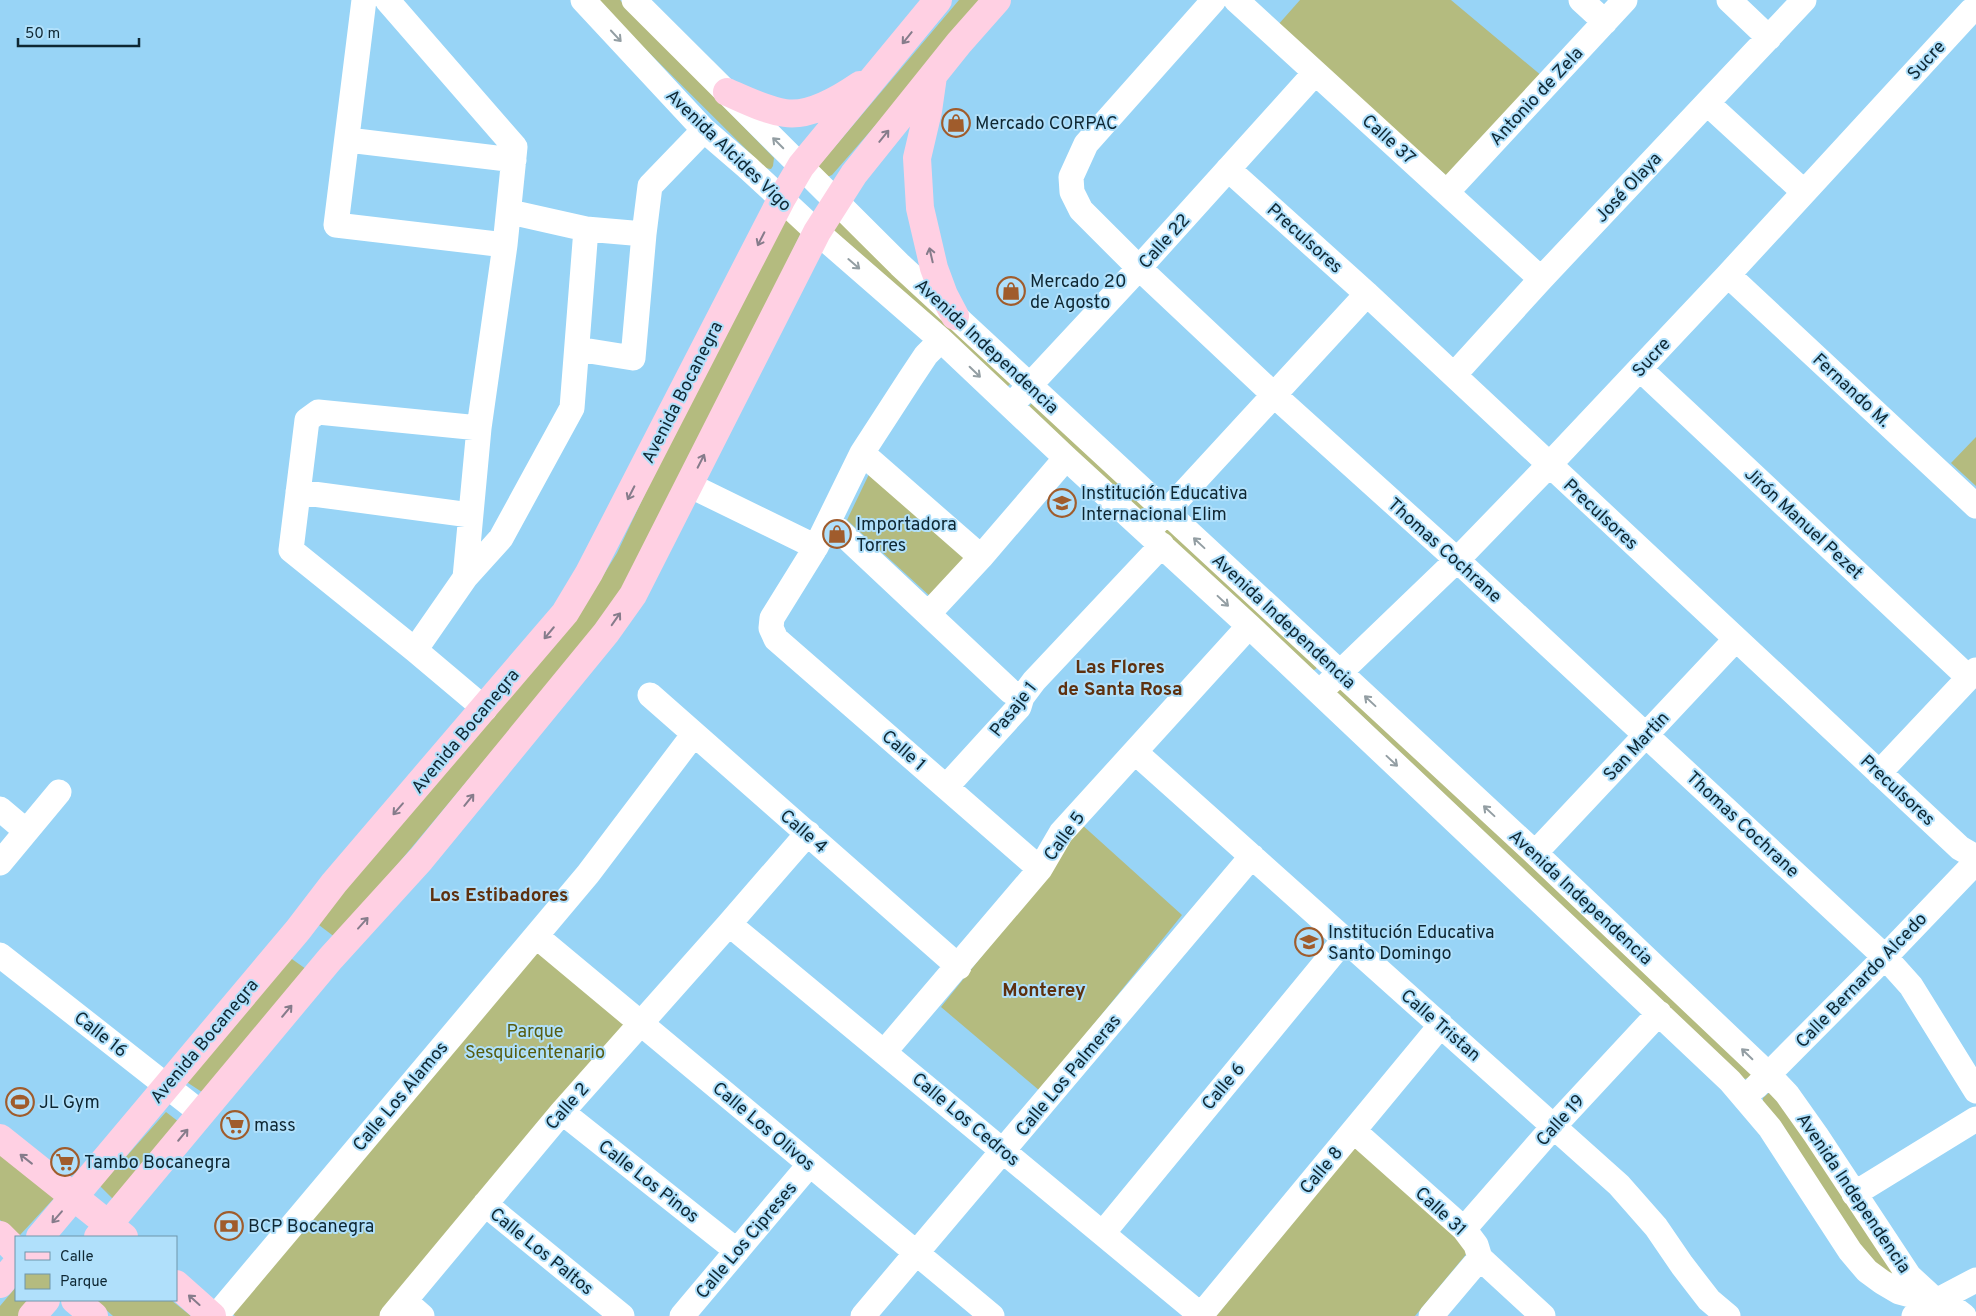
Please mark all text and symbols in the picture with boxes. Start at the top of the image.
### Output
scale bar [18,15,139,47]
text: 50 m [25,25,60,44]
one-way arrow [610,29,622,42]
one-way arrow [901,31,912,44]
street label: Sucre [1903,36,1951,86]
street label: Antonio de Zela [1485,43,1589,151]
street label: Avenida Alcides Vigo [660,85,796,217]
shop icon: Mercado CORPAC [941,108,971,138]
street label: Calle 37 [1356,110,1420,170]
place label: Mercado CORPAC [975,113,1118,136]
one-way arrow [879,130,890,143]
one-way arrow [772,137,784,149]
street label: José Olaya [1591,148,1667,228]
street label: Preculsores [1261,199,1347,279]
street label: Calle 22 [1134,210,1196,274]
one-way arrow [756,231,765,246]
one-way arrow [926,247,935,263]
one-way arrow [847,258,860,270]
place label: Mercado 20 de Agosto [1030,271,1126,315]
street label: Avenida Independencia [909,274,1063,420]
shop icon: Mercado 20 de Agosto [996,276,1026,306]
street label: Avenida Bocanegra [638,318,729,468]
street label: Sucre [1628,333,1676,383]
street label: Fernando M. [1807,349,1895,433]
one-way arrow [969,366,982,378]
one-way arrow [697,454,706,469]
street label: Jirón Manuel Pezet [1739,463,1867,585]
street label: Preculsores [1558,475,1642,556]
place label: Institución Educativa Internacional Elim [1081,483,1248,527]
one-way arrow [626,485,636,500]
school or university icon: Institución Educativa Internacional Elim [1047,488,1077,518]
street label: Thomas Cochrane [1382,494,1506,609]
place label: Importadora Torres [856,514,957,558]
shop icon: Importadora Torres [822,519,852,549]
one-way arrow [1193,537,1206,549]
street label: Avenida Independencia [1206,549,1360,695]
one-way arrow [1216,595,1229,607]
one-way arrow [611,612,621,626]
one-way arrow [543,626,554,639]
district label: Las Flores de Santa Rosa [1057,656,1183,702]
street label: Avenida Bocanegra [407,665,525,799]
street label: Pasaje 1 [985,678,1043,742]
one-way arrow [1363,695,1376,707]
street label: San Martin [1599,707,1675,787]
street label: Calle 1 [876,726,930,777]
street label: Preculsores [1855,751,1939,832]
one-way arrow [1385,755,1398,767]
street label: Thomas Cochrane [1681,767,1803,883]
one-way arrow [464,793,475,806]
one-way arrow [392,803,404,816]
street label: Calle 4 [774,805,832,859]
one-way arrow [1483,805,1496,817]
street label: Calle 5 [1040,808,1091,866]
street label: Avenida Independencia [1503,825,1657,971]
district label: Los Estibadores [430,884,568,908]
street label: Calle Bernardo Alcedo [1791,908,1933,1054]
one-way arrow [357,916,369,929]
place label: Institución Educativa Santo Domingo [1328,922,1495,966]
school or university icon: Institución Educativa Santo Domingo [1294,927,1324,957]
street label: Avenida Bocanegra [146,975,264,1109]
district label: Monterey [1002,979,1086,1003]
street label: Calle Tristan [1395,985,1485,1067]
one-way arrow [281,1004,293,1017]
street label: Calle 16 [69,1007,132,1063]
street label: Calle Los Palmeras [1011,1010,1127,1142]
park label: Parque Sesquicentenario [465,1021,605,1065]
street label: Calle Los Alamos [348,1037,454,1157]
one-way arrow [1742,1049,1754,1061]
street label: Calle 6 [1198,1058,1251,1116]
street label: Calle Los Cedros [906,1068,1024,1172]
street label: Calle Los Olivos [707,1078,819,1177]
street label: Calle 2 [541,1079,595,1135]
sports icon: JL Gym [5,1087,35,1117]
street label: Calle 19 [1532,1090,1590,1152]
place label: JL Gym [39,1092,100,1115]
street label: Avenida Independencia [1791,1109,1915,1278]
supermarket icon: mass [220,1110,250,1140]
place label: mass [254,1115,296,1138]
one-way arrow [177,1129,188,1142]
street label: Calle Los Pinos [593,1136,703,1229]
street label: Calle 8 [1296,1142,1349,1200]
supermarket icon: Tambo Bocanegra [50,1147,80,1177]
place label: Tambo Bocanegra [84,1152,231,1175]
one-way arrow [20,1153,33,1164]
street label: Calle Los Cipreses [692,1178,803,1304]
street label: Calle 31 [1409,1183,1470,1242]
street label: Calle Los Paltos [484,1203,598,1301]
one-way arrow [51,1211,63,1224]
bank icon: BCP Bocanegra [214,1211,244,1241]
place label: BCP Bocanegra [248,1216,374,1239]
legend [15,1236,178,1301]
text: Calle [60,1248,94,1267]
text: Parque [60,1273,108,1292]
one-way arrow [188,1294,201,1306]

